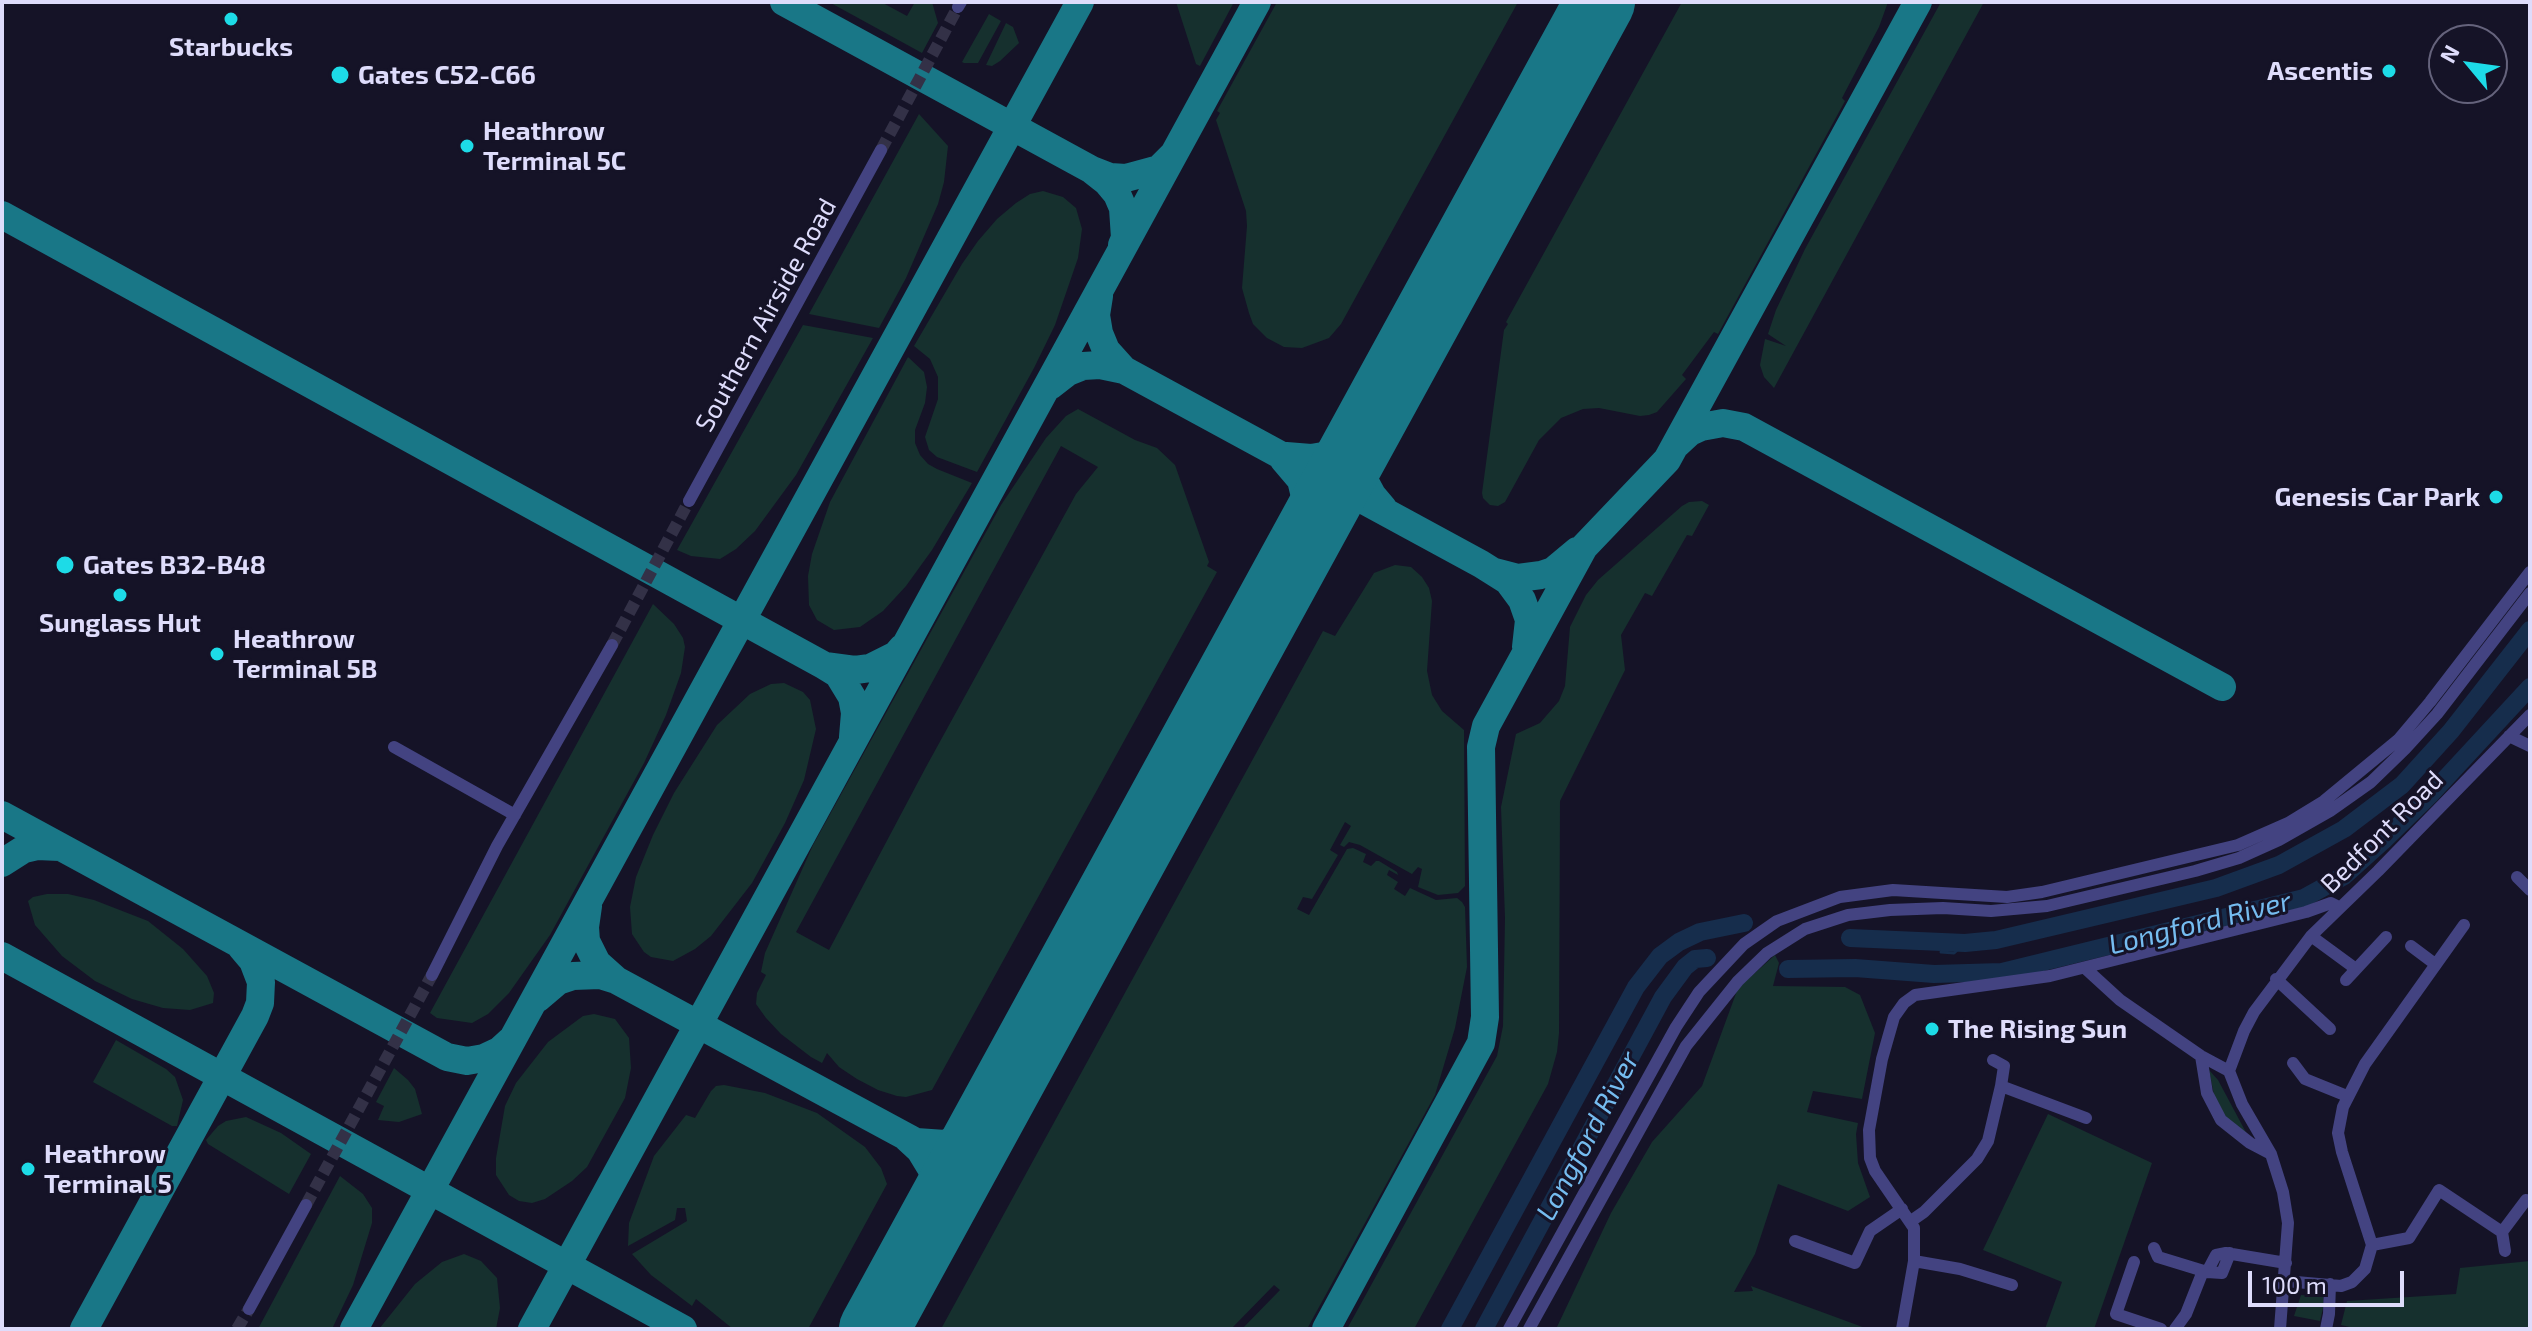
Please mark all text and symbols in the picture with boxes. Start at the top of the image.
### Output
marker: Starbucks [222,10,240,28]
north arrow [2428,24,2508,104]
place label: Starbucks [169,31,293,63]
text: N [2434,40,2464,67]
place label: Ascentis [2267,55,2373,87]
place label: Gates C52-C66 [358,59,536,91]
marker: Ascentis [2380,62,2398,80]
marker: Gates C52-C66 [329,64,351,86]
place label: Heathrow Terminal 5C [483,115,626,176]
marker: Heathrow Terminal 5C [458,137,476,155]
street label: Southern Airside Road [689,193,843,437]
place label: Genesis Car Park [2275,481,2480,513]
marker: Genesis Car Park [2487,488,2505,506]
place label: Gates B32-B48 [83,549,266,581]
marker: Gates B32-B48 [54,554,76,576]
marker: Sunglass Hut [111,586,129,604]
place label: Sunglass Hut [39,607,201,639]
place label: Heathrow Terminal 5B [233,623,377,684]
marker: Heathrow Terminal 5B [208,645,226,663]
street label: Bedfont Road [2314,764,2450,900]
water label: Longford River [2105,884,2295,962]
place label: The Rising Sun [1948,1013,2127,1045]
marker: The Rising Sun [1923,1020,1941,1038]
water label: Longford River [1529,1046,1647,1226]
place label: Heathrow Terminal 5 [44,1138,172,1200]
marker: Heathrow Terminal 5 [19,1160,37,1178]
scale bar [2252,1255,2408,1305]
text: 100 m [2262,1270,2327,1299]

